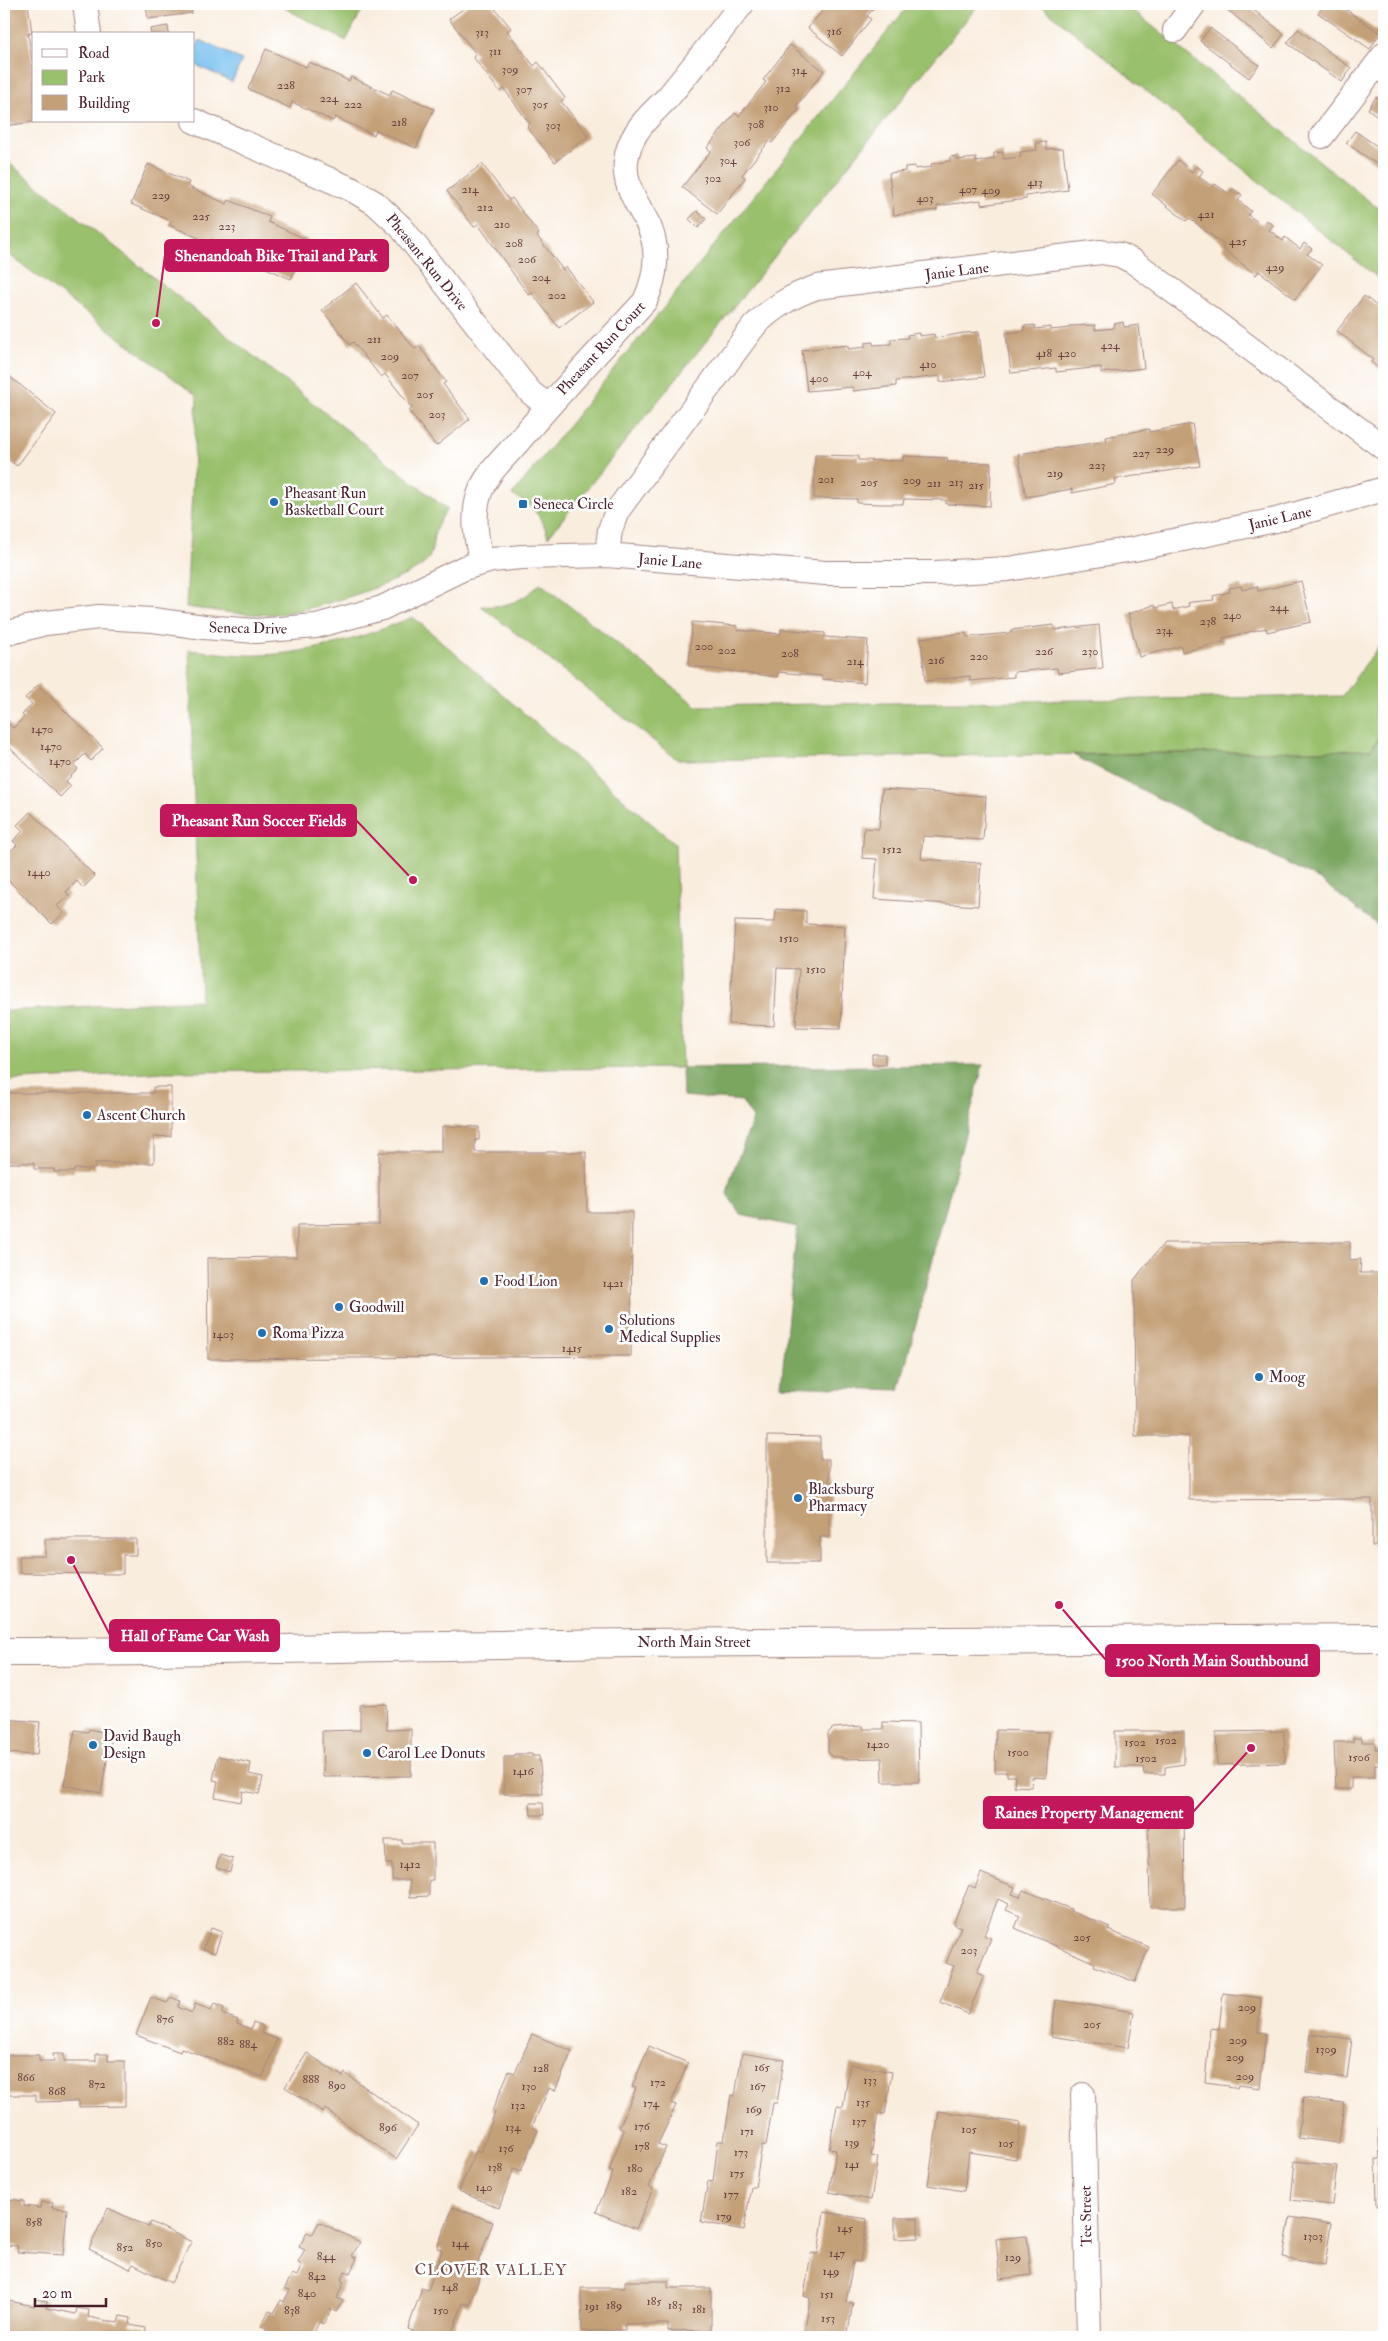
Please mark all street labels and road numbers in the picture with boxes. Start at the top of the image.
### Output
street label: Pheasant Run Drive [382,210,472,315]
street label: Janie Lane [923,258,990,286]
street label: Pheasant Run Court [553,297,650,399]
street label: Janie Lane [1246,502,1314,536]
street label: Janie Lane [636,549,703,575]
street label: Seneca Drive [209,618,287,639]
street label: North Main Street [637,1633,751,1652]
street label: Tee Street [1076,2185,1097,2247]

